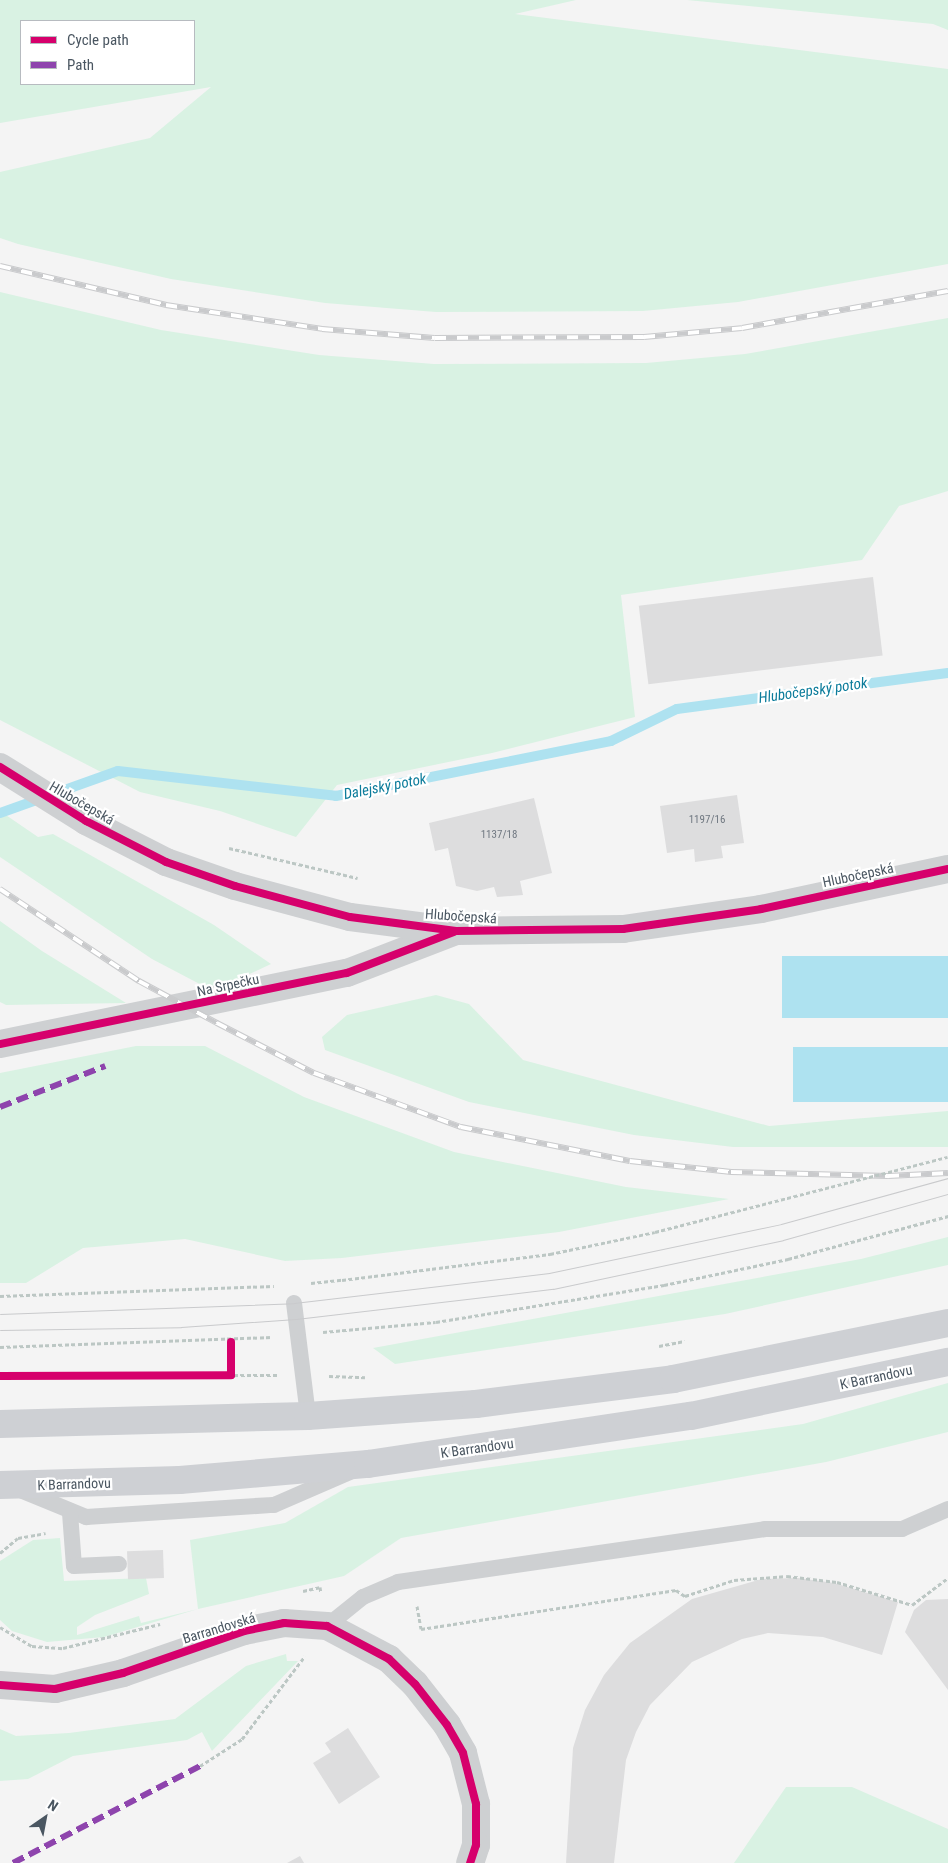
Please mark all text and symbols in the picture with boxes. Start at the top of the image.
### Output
legend [20,20,195,85]
text: Cycle path [67,31,129,49]
text: Path [67,56,94,74]
water label: Hlubočepský potok [757,674,869,708]
water label: Dalejský potok [342,770,428,804]
street label: Hlubočepská [47,778,117,828]
house number: 1197/16 [689,813,725,827]
house number: 1137/18 [481,828,517,842]
street label: Hlubočepská [821,859,895,891]
street label: Hlubočepská [425,905,497,927]
street label: Na Srpečku [195,970,261,1000]
street label: K Barrandovu [838,1361,914,1393]
street label: K Barrandovu [439,1435,515,1461]
street label: K Barrandovu [37,1474,111,1494]
street label: Barrandovská [181,1609,257,1647]
north arrow [20,1793,70,1843]
text: N [45,1796,61,1814]

